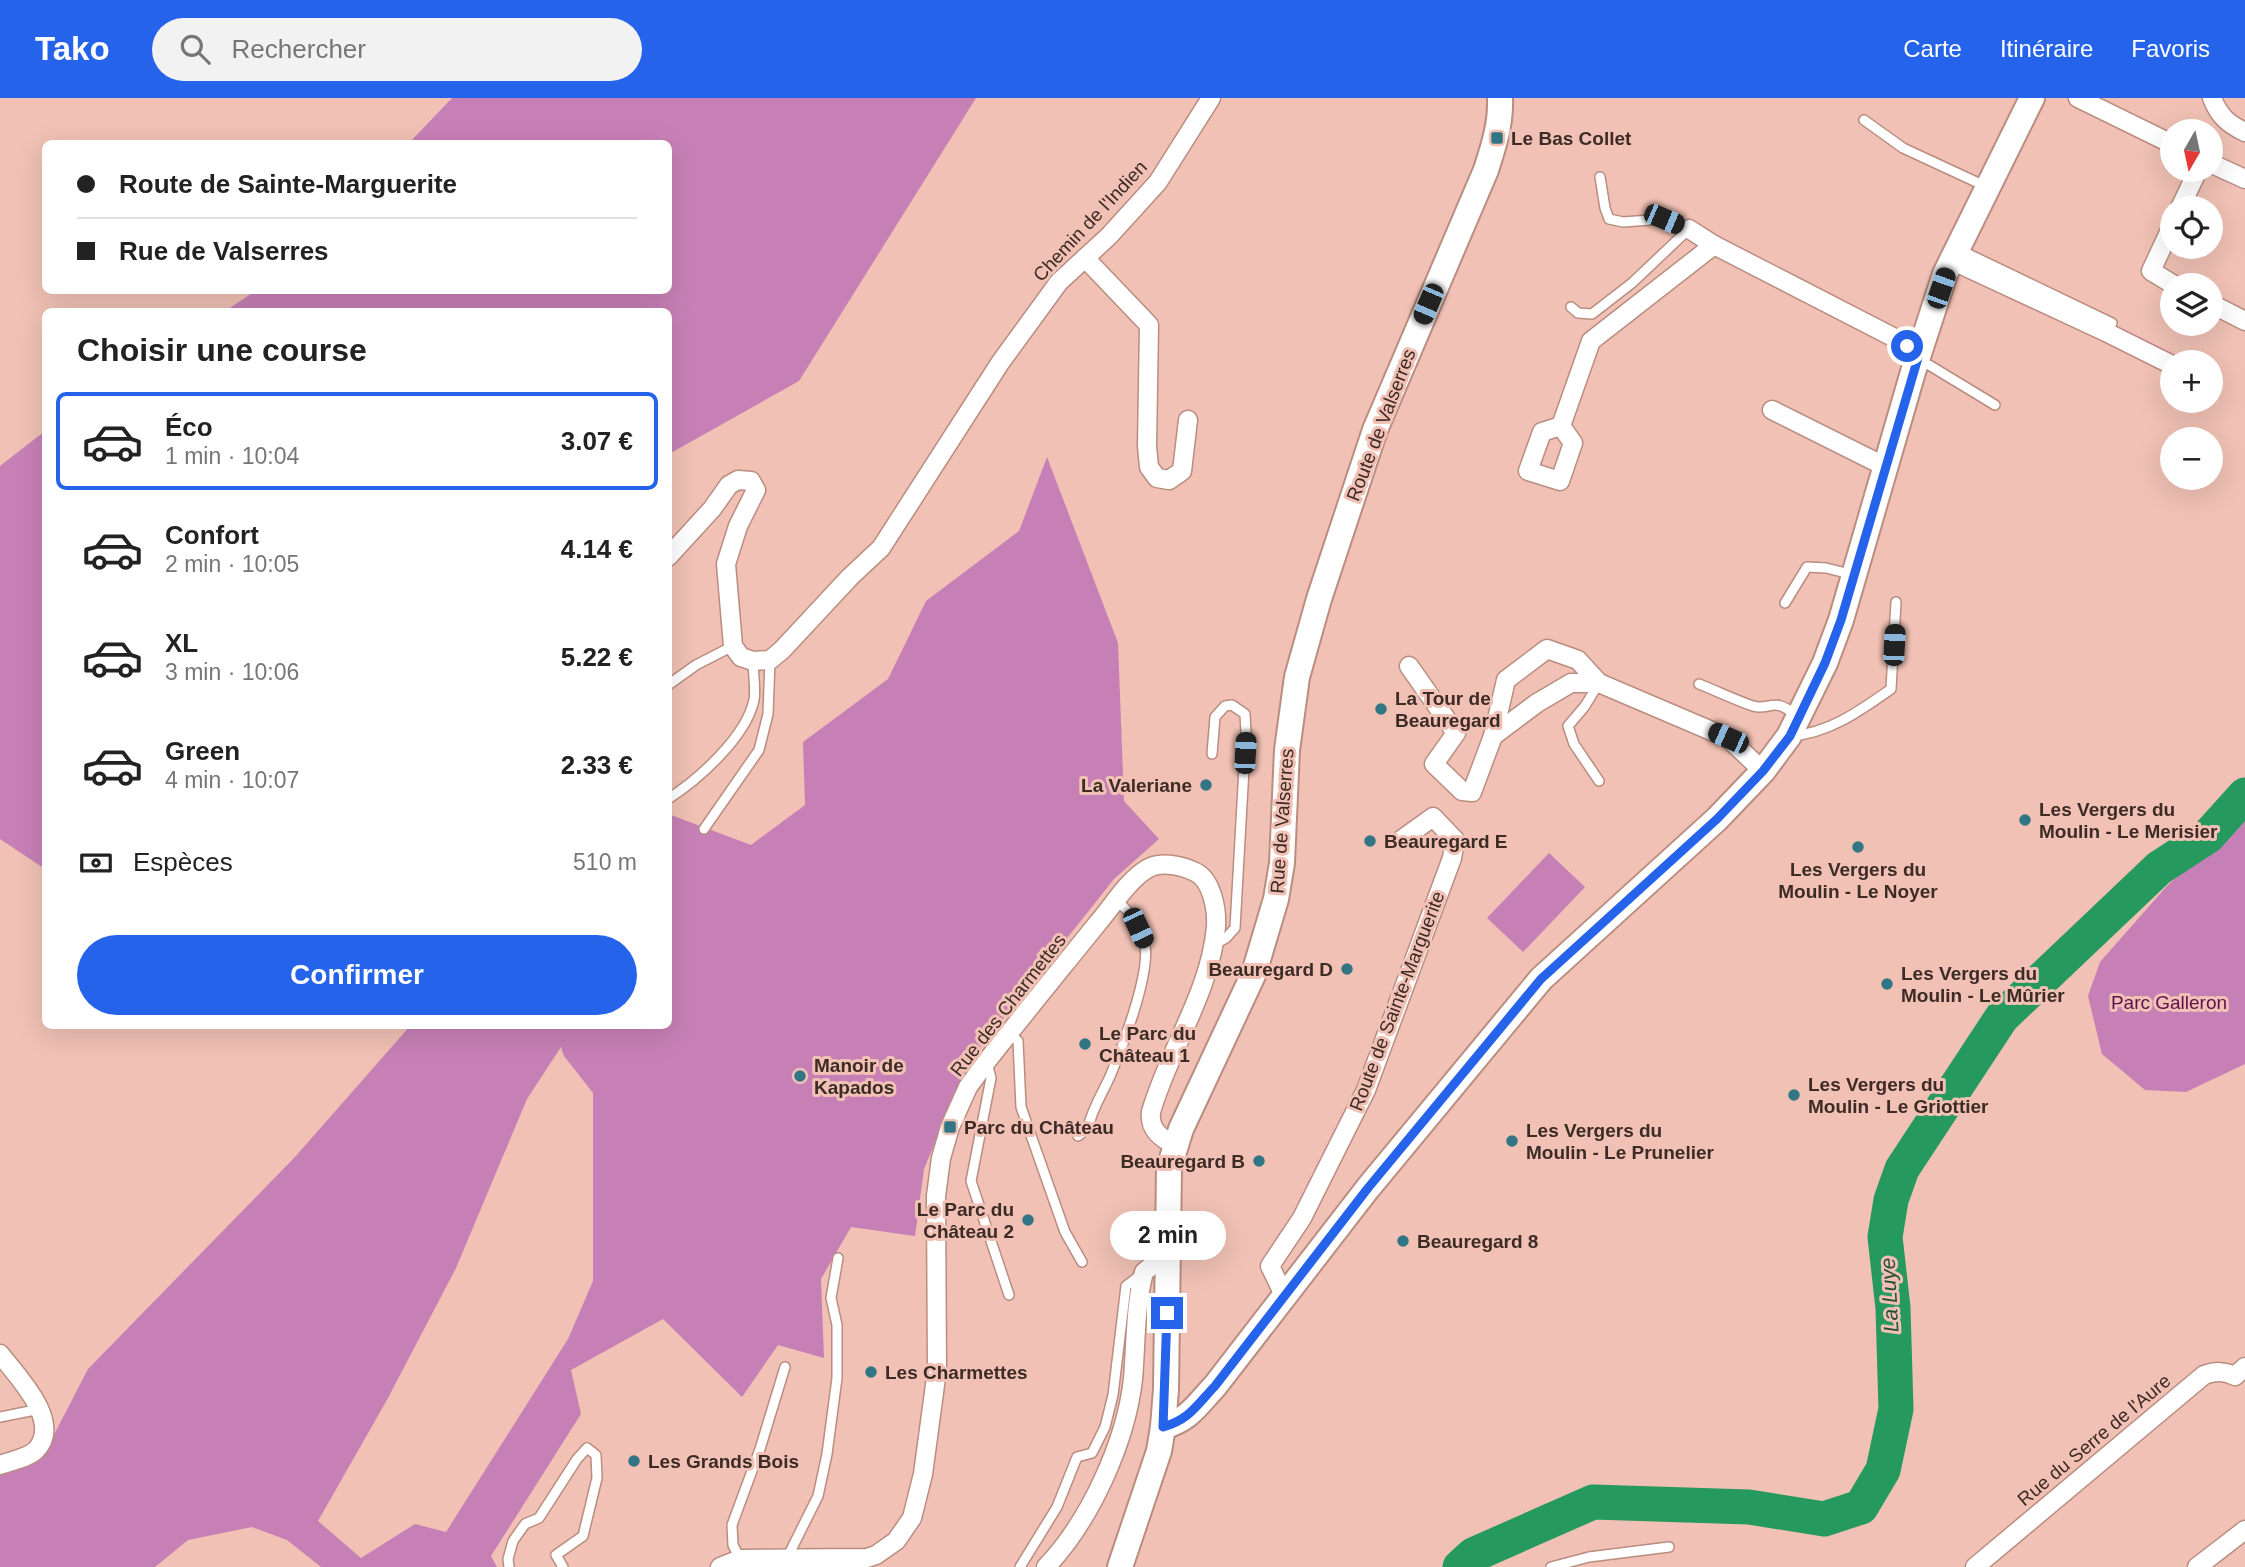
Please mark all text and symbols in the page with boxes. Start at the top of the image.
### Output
search box [152,18,642,81]
text: Tako [35,30,110,67]
icon: search [176,30,214,68]
text: Rechercher [232,34,366,64]
text: Carte [1903,35,1962,62]
text: Itinéraire [2000,35,2093,62]
text: Favoris [2131,35,2210,62]
north arrow [2160,119,2222,182]
map controls [2160,119,2223,490]
place label: Le Bas Collet [1511,128,1632,149]
marker: Le Bas Collet [1489,130,1505,146]
street label: Chemin de l'Indien [1029,157,1151,285]
text: Route de Sainte-Marguerite [119,169,457,199]
button: locate [2160,196,2223,259]
car [1641,201,1688,237]
text: Rue de Valserres [119,236,329,266]
car [1925,265,1958,311]
button: layers [2160,273,2223,336]
car [1411,281,1446,327]
route start [1891,330,1923,362]
text: Choisir une course [77,332,367,368]
street label: Route de Valserres [1342,346,1420,504]
button: + [2160,350,2223,413]
icon: car [81,410,144,473]
text: Éco [165,412,213,442]
text: 3.07 € [561,426,633,456]
button: − [2160,427,2223,490]
text: 1 min · 10:04 [165,443,299,469]
icon: car [81,518,144,581]
text: Confort [165,520,259,550]
text: 4.14 € [561,534,633,564]
text: 2 min · 10:05 [165,551,299,577]
car [1883,623,1906,667]
icon: car [81,626,144,689]
text: XL [165,628,198,658]
text: 5.22 € [561,642,633,672]
text: 3 min · 10:06 [165,659,299,685]
place label: La Tour de Beauregard [1395,688,1501,731]
marker: La Tour de Beauregard [1373,701,1389,717]
car [1705,720,1752,756]
car [1234,731,1257,775]
icon: car [81,734,144,797]
text: Green [165,736,240,766]
street label: Rue de Valserres [1266,748,1298,894]
text: 2.33 € [561,750,633,780]
text: 4 min · 10:07 [165,767,299,793]
place label: La Valeriane [1081,775,1192,796]
marker: La Valeriane [1198,777,1214,793]
place label: Les Vergers du Moulin - Le Merisier [2039,799,2218,842]
marker: Les Vergers du Moulin - Le Merisier [2017,812,2033,828]
place label: Beauregard E [1384,831,1508,852]
marker: Beauregard E [1362,833,1378,849]
marker: Les Vergers du Moulin - Le Noyer [1850,839,1866,855]
icon: cash [77,844,115,882]
text: Espèces [133,847,233,877]
text: 510 m [573,849,637,875]
place label: Les Vergers du Moulin - Le Noyer [1778,859,1938,902]
street label: Route de Sainte-Marguerite [1345,888,1449,1114]
car [1120,905,1157,951]
street label: Rue des Charmettes [946,930,1070,1080]
button: Confirmer [77,935,637,1015]
place label: Beauregard D [1208,959,1333,980]
marker: Beauregard D [1339,961,1355,977]
place label: Les Vergers du Moulin - Le Mûrier [1901,963,2065,1006]
marker: Les Vergers du Moulin - Le Mûrier [1879,976,1895,992]
park label: Parc Galleron [2111,992,2227,1013]
place label: Le Parc du Château 1 [1099,1023,1196,1066]
marker: Le Parc du Château 1 [1077,1036,1093,1052]
place label: Manoir de Kapados [814,1055,904,1098]
marker: Manoir de Kapados [792,1068,808,1084]
place label: Les Vergers du Moulin - Le Griottier [1808,1074,1989,1117]
marker: Les Vergers du Moulin - Le Griottier [1786,1087,1802,1103]
place label: Parc du Château [964,1117,1114,1138]
marker: Parc du Château [942,1119,958,1135]
place label: Les Vergers du Moulin - Le Prunelier [1526,1120,1715,1163]
marker: Les Vergers du Moulin - Le Prunelier [1504,1133,1520,1149]
place label: Beauregard B [1120,1151,1245,1172]
marker: Beauregard B [1251,1153,1267,1169]
place label: Le Parc du Château 2 [917,1199,1014,1242]
marker: Le Parc du Château 2 [1020,1212,1036,1228]
callout: 2 min [1109,1212,1225,1260]
text: 2 min [1138,1222,1198,1248]
place label: Beauregard 8 [1417,1231,1538,1252]
marker: Beauregard 8 [1395,1233,1411,1249]
water label: La Luye [1876,1257,1902,1333]
route end [1151,1297,1183,1329]
place label: Les Charmettes [885,1362,1028,1383]
marker: Les Charmettes [863,1364,879,1380]
street label: Rue du Serre de l'Aure [2013,1370,2175,1510]
place label: Les Grands Bois [648,1451,799,1472]
marker: Les Grands Bois [626,1453,642,1469]

